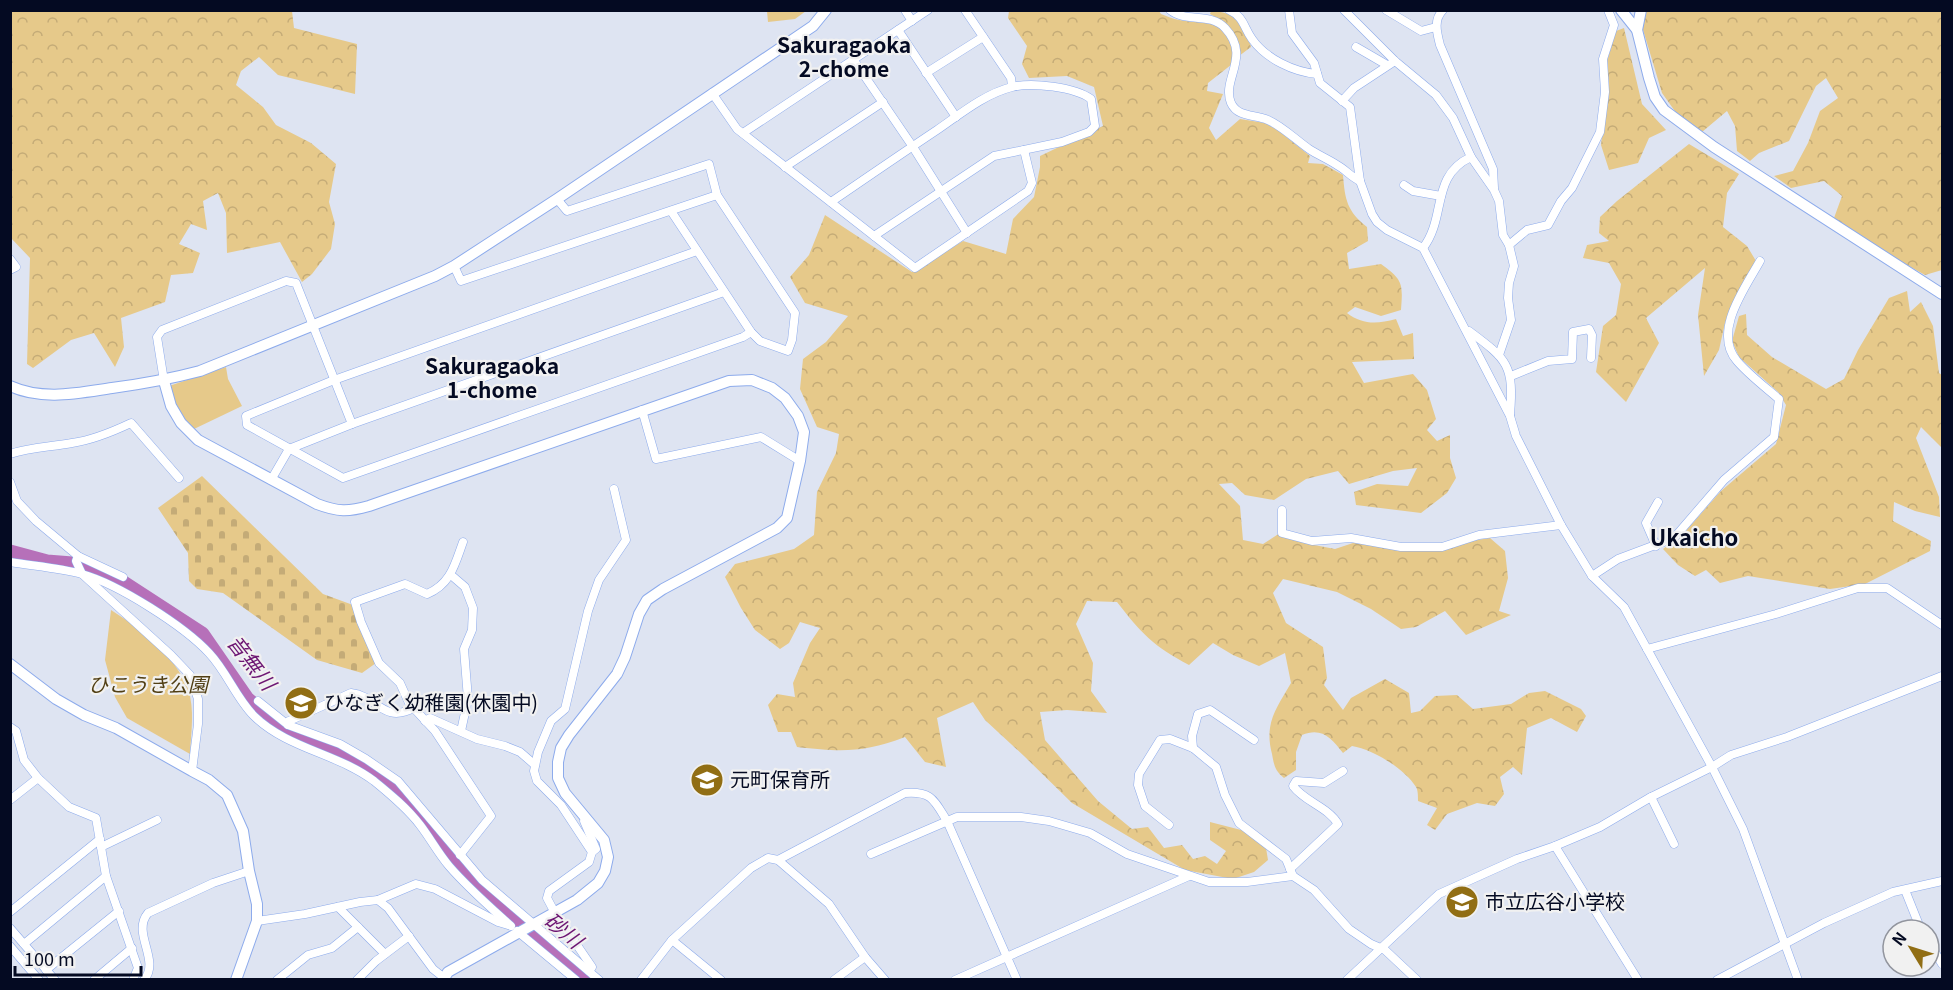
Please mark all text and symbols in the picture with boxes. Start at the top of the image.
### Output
district label: Sakuragaoka 2-chome [777,29,911,83]
district label: Sakuragaoka 1-chome [425,350,559,404]
district label: Ukaicho [1650,520,1738,552]
water label: 音無川 [221,628,285,697]
park label: ひこうき公園 [88,669,211,698]
school or university icon: ひなぎく幼稚園(休園中) [283,685,319,721]
place label: ひなぎく幼稚園(休園中) [324,687,538,716]
school or university icon: 元町保育所 [689,762,725,798]
place label: 元町保育所 [730,764,830,793]
school or university icon: 市立広谷小学校 [1444,884,1480,920]
place label: 市立広谷小学校 [1485,886,1625,915]
water label: 砂川 [539,904,592,956]
north arrow [1881,918,1941,978]
text: N [1885,926,1912,950]
scale bar [15,939,141,977]
text: 100 m [24,945,75,971]

